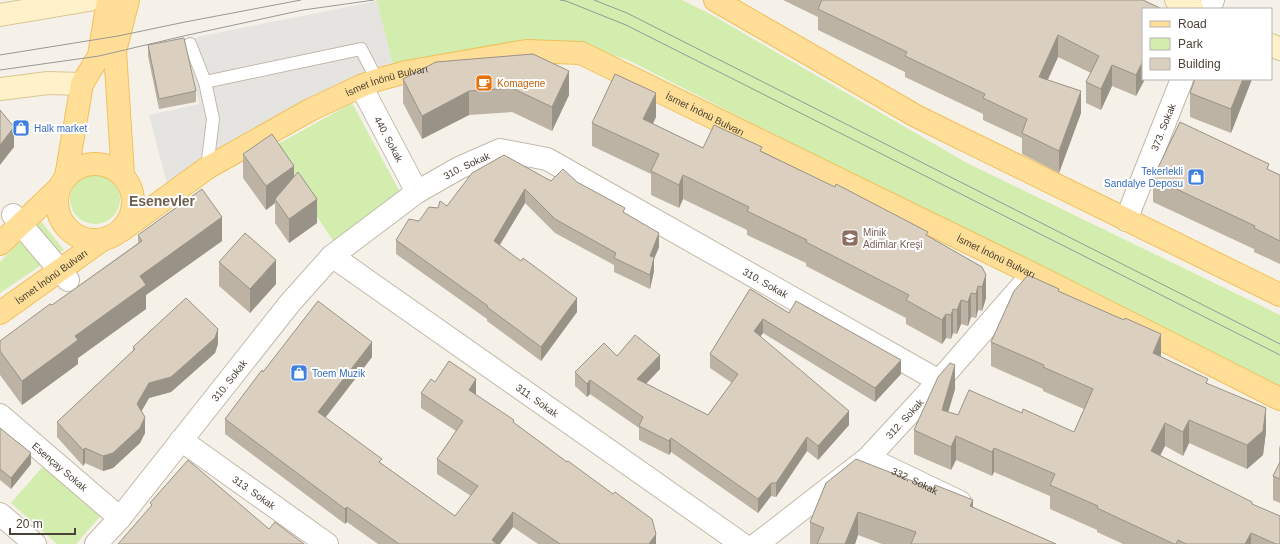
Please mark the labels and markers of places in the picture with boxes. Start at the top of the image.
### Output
cafe icon: Komagene [474,73,494,93]
place label: Komagene [497,78,546,89]
shop icon: Halk market [11,118,31,138]
place label: Halk market [34,123,88,134]
place label: Tekerlekli Sandalye Deposu [1104,166,1183,189]
shop icon: Tekerlekli Sandalye Deposu [1186,167,1206,187]
place label: Minik Adimlar Kreşi [863,227,922,250]
school or university icon: Minik Adimlar Kreşi [840,228,860,248]
shop icon: Toem Muzik [289,363,309,383]
place label: Toem Muzik [312,368,366,379]

